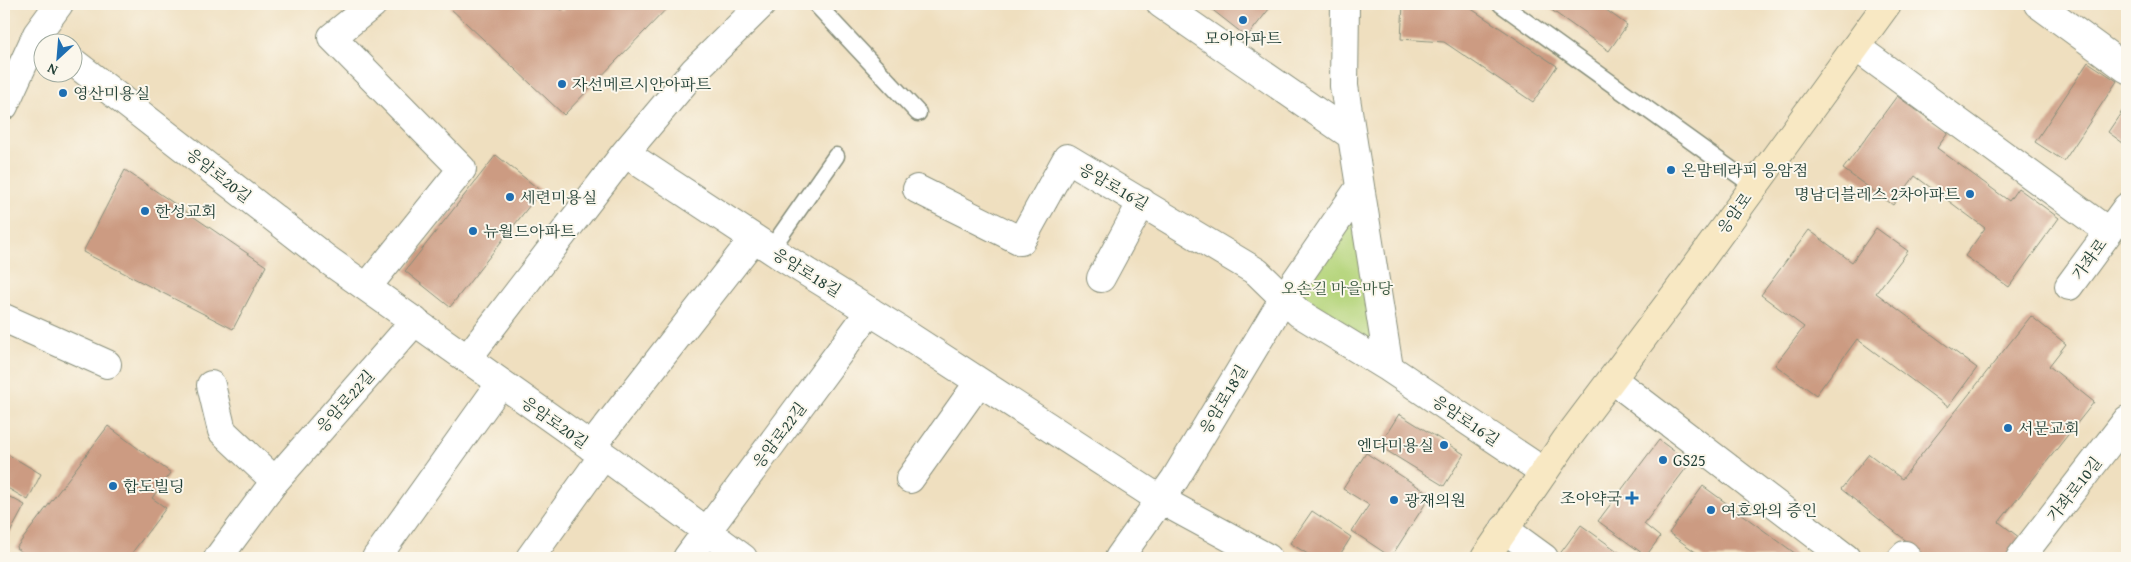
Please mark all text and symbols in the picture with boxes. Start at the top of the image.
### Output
marker: 모아아파트 [1237,14,1249,26]
place label: 모아아파트 [1204,26,1282,50]
north arrow [32,32,82,82]
text: N [43,58,61,81]
place label: 자선메르시안아파트 [572,72,712,96]
marker: 자선메르시안아파트 [556,78,568,90]
place label: 영산미용실 [73,81,150,105]
marker: 영산미용실 [57,87,69,99]
street label: 응암로20길 [181,142,257,208]
street label: 응암로16길 [1075,156,1153,216]
place label: 온맘테라피 응암점 [1681,158,1808,182]
marker: 온맘테라피 응암점 [1665,164,1677,176]
place label: 명남더블레스 2차아파트 [1794,182,1961,206]
place label: 세련미용실 [520,185,597,209]
street label: 응암로 [1711,187,1758,239]
marker: 명남더블레스 2차아파트 [1964,188,1976,200]
marker: 세련미용실 [504,191,516,203]
place label: 한성교회 [155,199,217,223]
marker: 한성교회 [139,205,151,217]
place label: 뉴월드아파트 [483,219,576,243]
marker: 뉴월드아파트 [467,225,479,237]
street label: 가좌로 [2066,233,2113,285]
street label: 응암로18길 [768,241,846,303]
park label: 오손길 마을마당 [1281,276,1393,300]
street label: 응암로18길 [1193,360,1253,438]
street label: 응암로22길 [310,364,380,438]
street label: 응암로16길 [1427,388,1505,452]
street label: 응암로20길 [516,390,594,454]
street label: 응암로22길 [746,397,812,473]
place label: 서문교회 [2018,416,2080,440]
marker: 서문교회 [2002,422,2014,434]
place label: 엔다미용실 [1357,433,1434,457]
marker: 엔다미용실 [1438,439,1450,451]
place label: GS25 [1673,448,1706,472]
street label: 가좌로10길 [2041,451,2107,527]
marker: GS25 [1657,454,1669,466]
place label: 합도빌딩 [123,474,185,498]
marker: 합도빌딩 [107,480,119,492]
place label: 조아약국 [1560,486,1623,510]
place label: 광재의원 [1404,488,1466,512]
marker: 조아약국 [1626,492,1638,504]
marker: 광재의원 [1388,494,1400,506]
place label: 여호와의 증인 [1721,498,1817,522]
marker: 여호와의 증인 [1705,504,1717,516]

